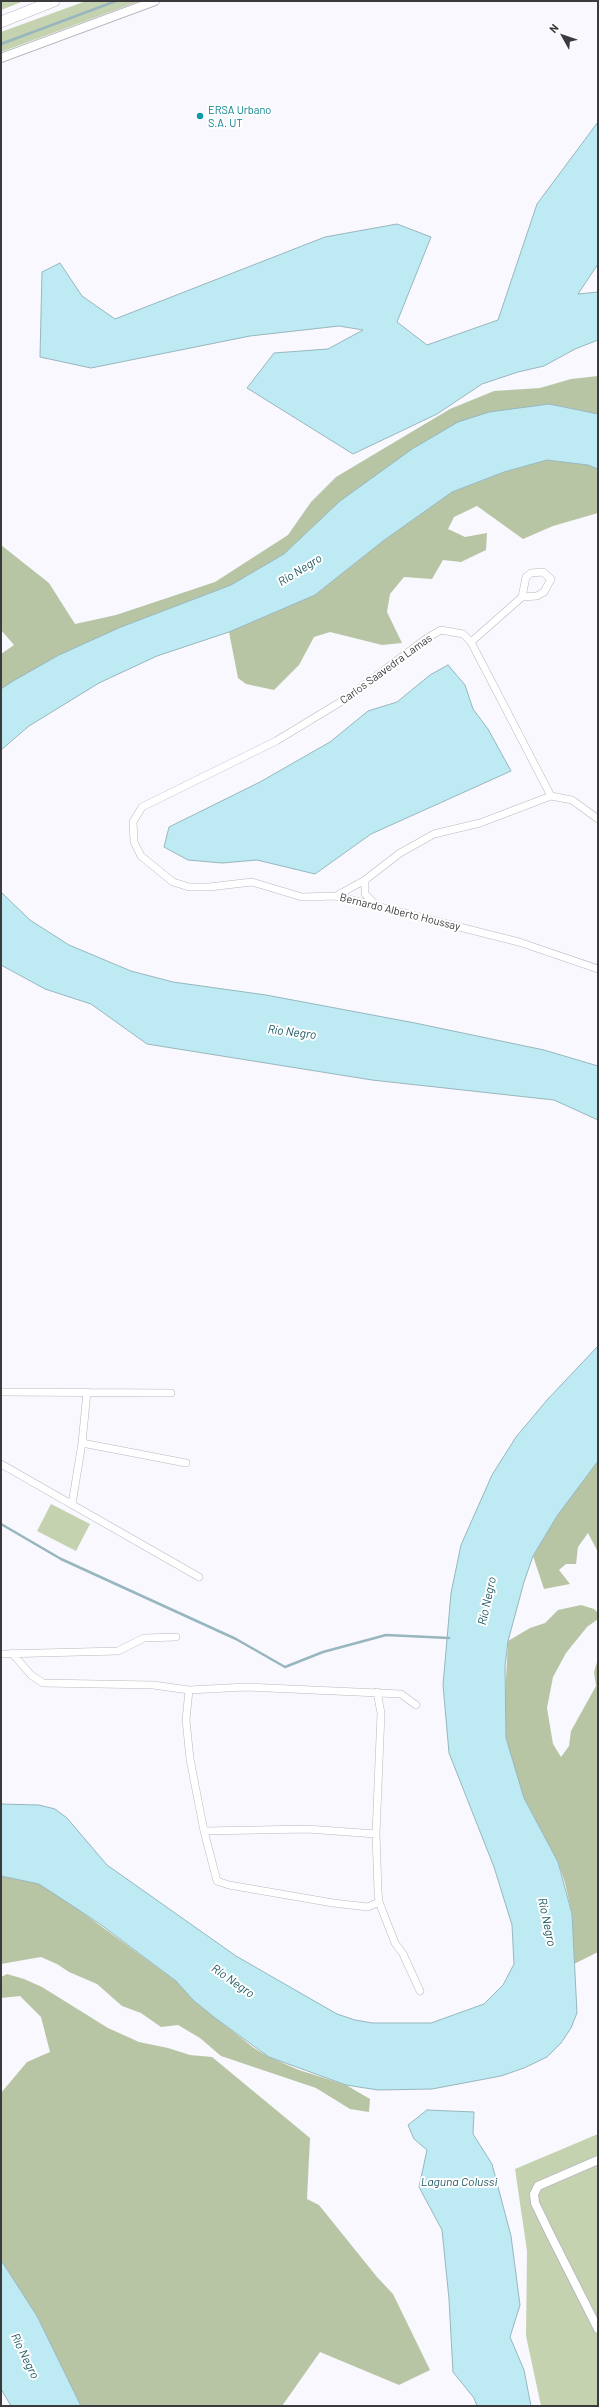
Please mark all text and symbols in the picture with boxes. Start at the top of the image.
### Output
north arrow [543,16,583,56]
text: N [546,21,561,35]
place label: ERSA Urbano S.A. UT [208,103,271,129]
marker: ERSA Urbano S.A. UT [195,111,205,121]
water label: Río Negro [275,551,325,589]
street label: Carlos Saavedra Lamas [337,631,435,707]
street label: Bernardo Alberto Houssay [338,891,462,933]
water label: Río Negro [267,1022,317,1042]
water label: Río Negro [475,1575,499,1627]
water label: Río Negro [535,1896,559,1948]
water label: Río Negro [209,1961,257,2001]
water label: Laguna Colussi [421,2175,497,2189]
water label: Río Negro [8,2331,42,2381]

